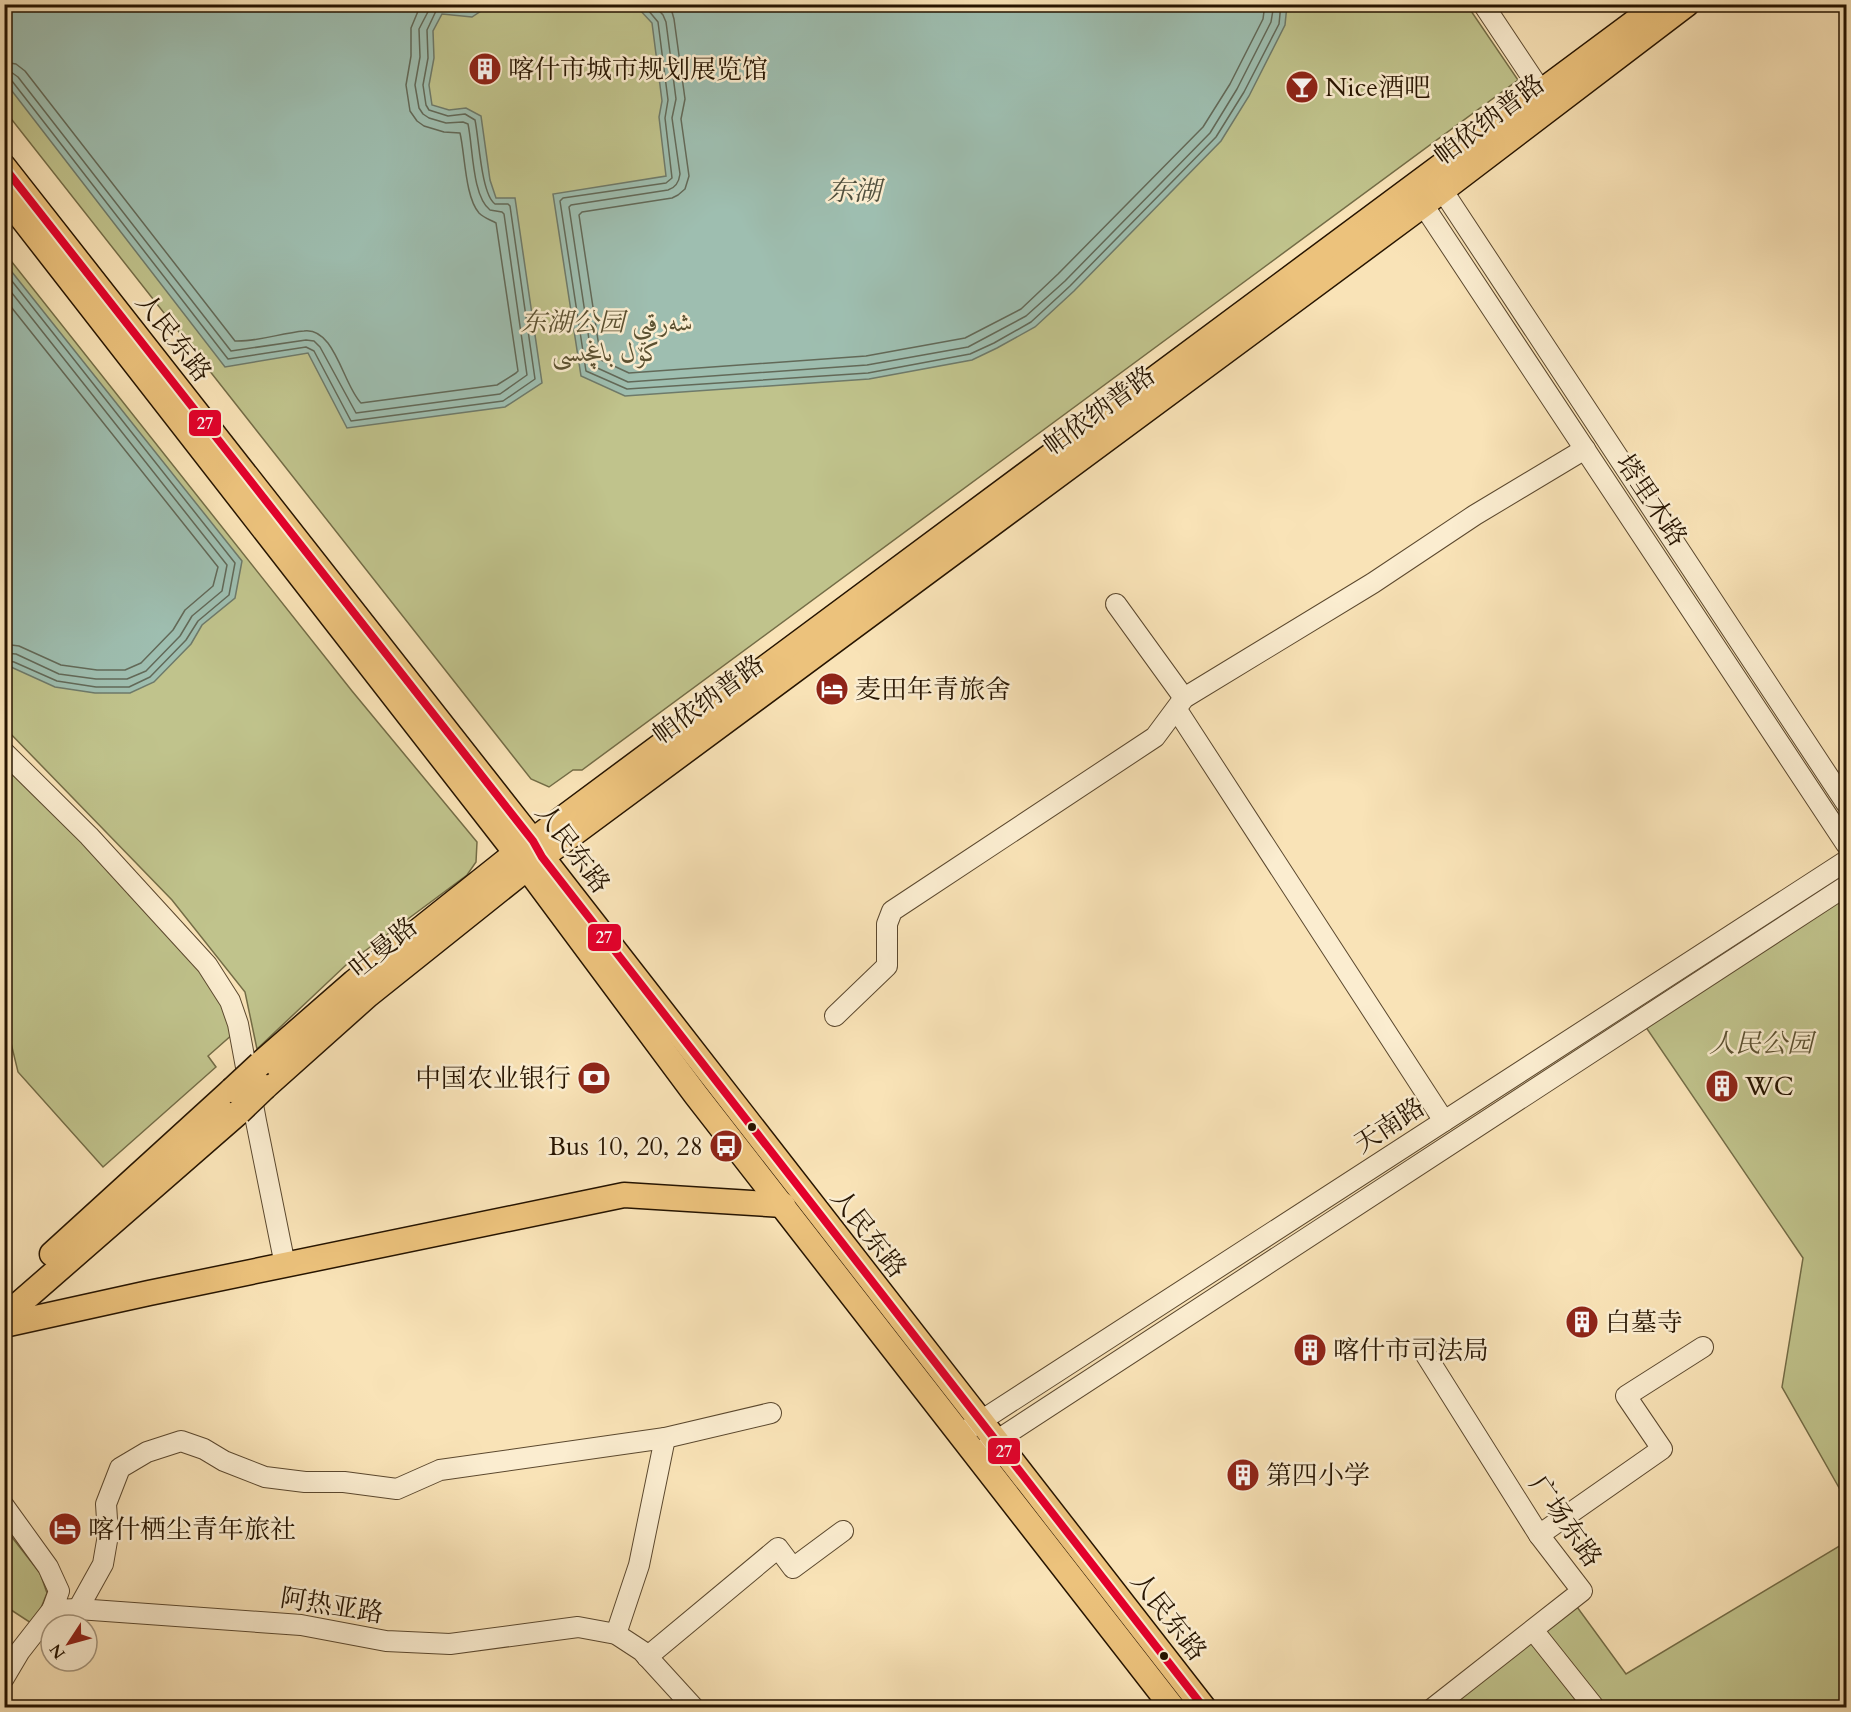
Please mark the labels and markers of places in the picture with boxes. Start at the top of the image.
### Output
building icon: 喀什市城市规划展览馆 [467,51,503,87]
place label: 喀什市城市规划展览馆 [508,52,768,87]
bar icon: Nice酒吧 [1284,69,1320,105]
place label: Nice酒吧 [1325,70,1430,105]
hotel icon: 麦田年青旅舍 [814,671,850,707]
place label: 麦田年青旅舍 [855,672,1011,707]
bank icon: 中国农业银行 [576,1060,612,1096]
place label: 中国农业银行 [415,1061,571,1096]
building icon: WC [1704,1068,1740,1104]
place label: WC [1744,1069,1794,1104]
unlabelled marker [746,1121,758,1133]
bus stop icon: Bus 10, 20, 28 [708,1128,744,1164]
place label: Bus 10, 20, 28 [548,1129,703,1164]
building icon: 白墓寺 [1564,1304,1600,1340]
place label: 白墓寺 [1605,1305,1683,1340]
building icon: 喀什市司法局 [1292,1332,1328,1368]
place label: 喀什市司法局 [1333,1333,1489,1368]
building icon: 第四小学 [1225,1457,1261,1493]
place label: 第四小学 [1266,1458,1370,1493]
hotel icon: 喀什栖尘青年旅社 [47,1511,83,1547]
place label: 喀什栖尘青年旅社 [88,1512,296,1547]
unlabelled marker [1158,1650,1170,1662]

